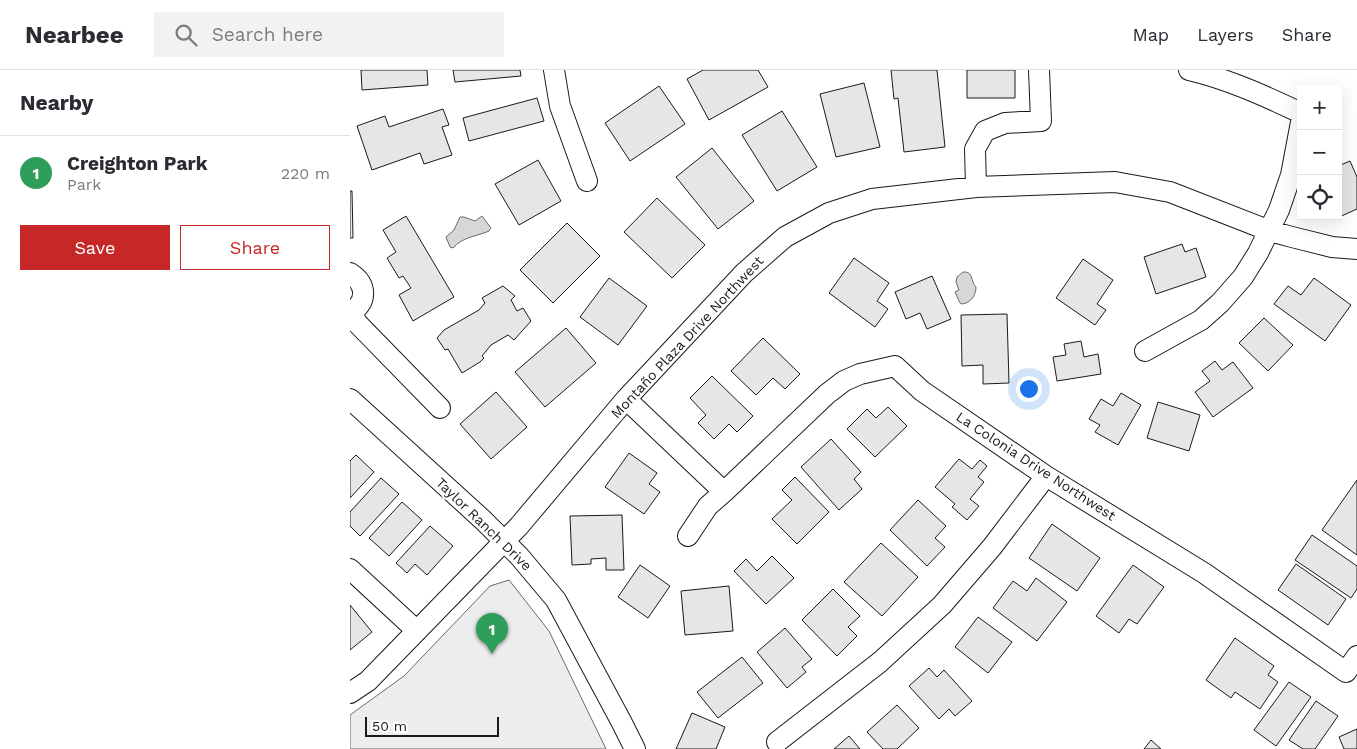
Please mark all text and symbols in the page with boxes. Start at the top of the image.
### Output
search box [154,12,504,57]
text: Nearbee [25,21,124,49]
icon: search [172,21,200,49]
text: Search here [212,23,323,46]
text: Map [1132,24,1169,45]
text: Layers [1197,24,1254,45]
text: Share [1282,24,1332,45]
map controls [1297,85,1342,220]
button: + [1297,85,1342,130]
text: Nearby [20,90,93,115]
button: − [1297,130,1342,175]
text: Creighton Park [67,152,207,175]
text: 1 [33,164,39,183]
text: 220 m [281,164,330,183]
text: Park [67,175,101,194]
button: locate [1297,175,1342,220]
button: Save [20,225,170,270]
button: Share [180,225,330,270]
street label: Montaño Plaza Drive Northwest [608,253,766,421]
your location [1016,376,1042,402]
street label: La Colonia Drive Northwest [953,408,1119,524]
street label: Taylor Ranch Drive [433,474,535,574]
pin: 1 [476,613,508,654]
scale bar [365,714,499,737]
text: 50 m [372,718,407,734]

